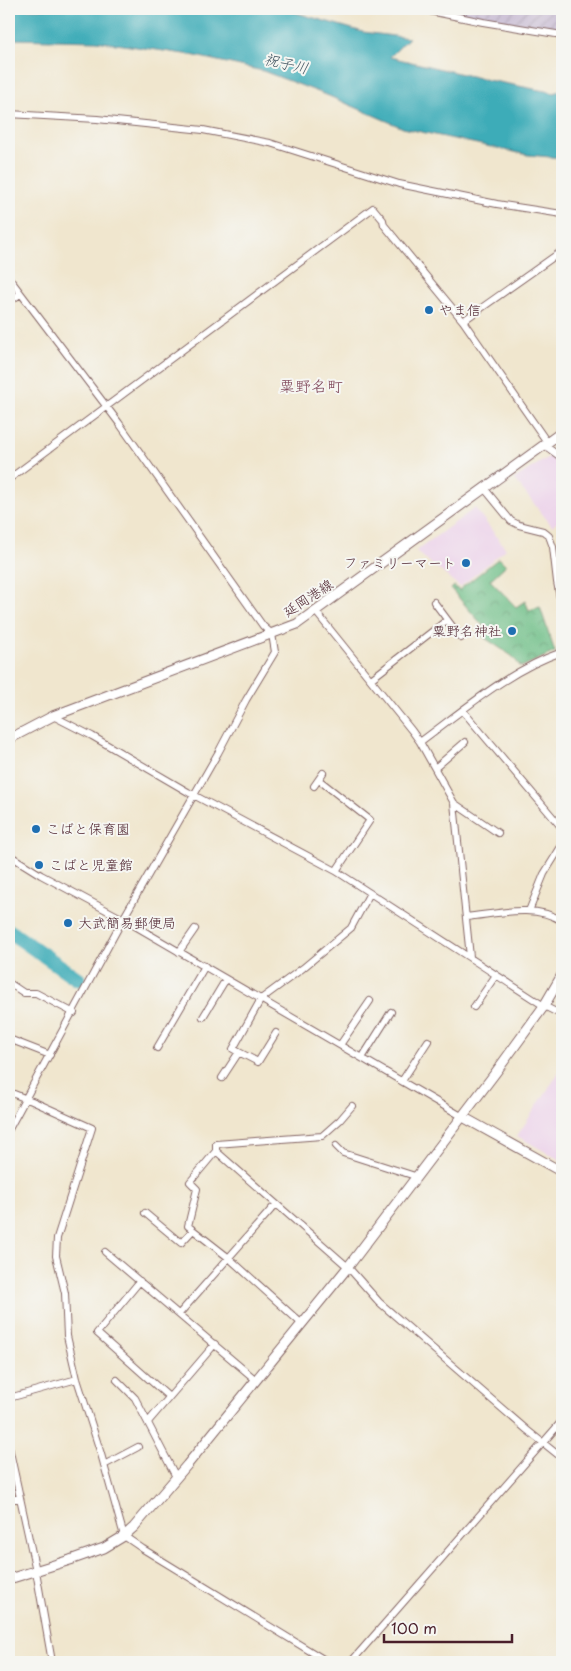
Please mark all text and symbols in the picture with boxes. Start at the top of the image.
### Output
water label: 祝子川 [262,46,311,79]
place label: やま信 [439,299,481,320]
marker: やま信 [423,304,435,316]
district label: 粟野名町 [279,373,343,397]
place label: ファミリーマート [344,552,456,573]
marker: ファミリーマート [460,557,472,569]
street label: 延岡港線 [279,574,337,622]
place label: 粟野名神社 [432,620,502,641]
marker: 粟野名神社 [506,625,518,637]
place label: こばと保育園 [46,818,130,839]
marker: こばと保育園 [30,823,42,835]
place label: こばと児童館 [49,854,133,875]
marker: こばと児童館 [33,859,45,871]
place label: 大武簡易郵便局 [78,912,176,933]
marker: 大武簡易郵便局 [62,917,74,929]
scale bar [384,1611,511,1643]
text: 100 m [391,1616,437,1639]

